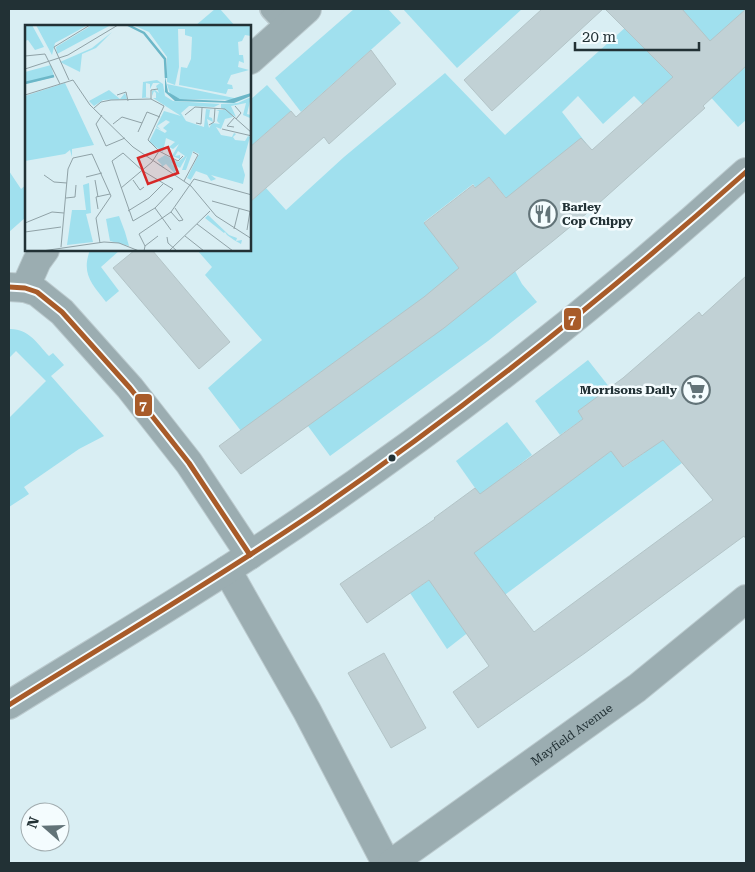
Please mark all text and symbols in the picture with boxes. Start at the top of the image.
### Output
scale bar [575,20,699,52]
inset map [25,25,251,251]
text: 20 m [582,28,617,46]
restaurant icon: Barley Cop Chippy [528,199,558,229]
place label: Barley Cop Chippy [562,200,634,228]
line badge: 7 [563,307,582,331]
text: 7 [568,311,576,327]
supermarket icon: Morrisons Daily [681,375,711,405]
place label: Morrisons Daily [580,383,678,397]
line badge: 7 [134,393,153,417]
text: 7 [139,397,147,413]
unlabelled marker [387,453,397,463]
street label: Mayfield Avenue [528,700,616,768]
north arrow [20,802,70,852]
text: N [23,815,42,830]

